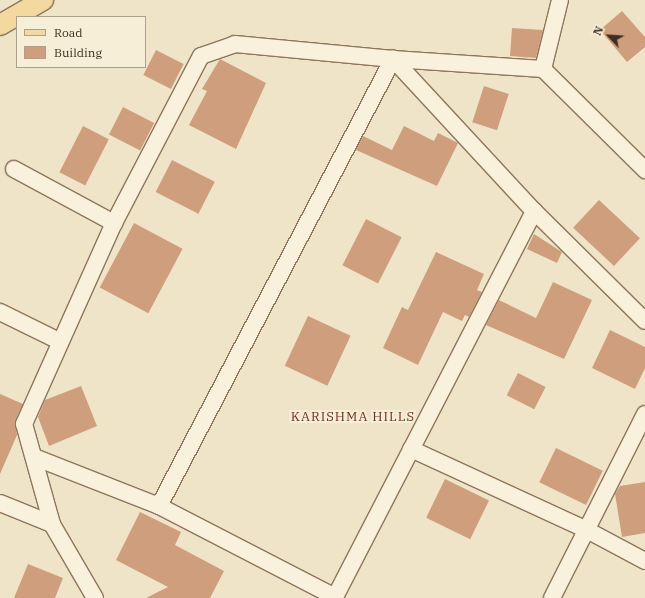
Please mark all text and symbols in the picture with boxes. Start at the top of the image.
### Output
legend [16,16,146,68]
north arrow [589,16,629,56]
text: N [590,24,606,38]
text: Road [54,25,83,40]
text: Building [54,45,102,60]
district label: KARISHMA HILLS [291,409,415,425]

